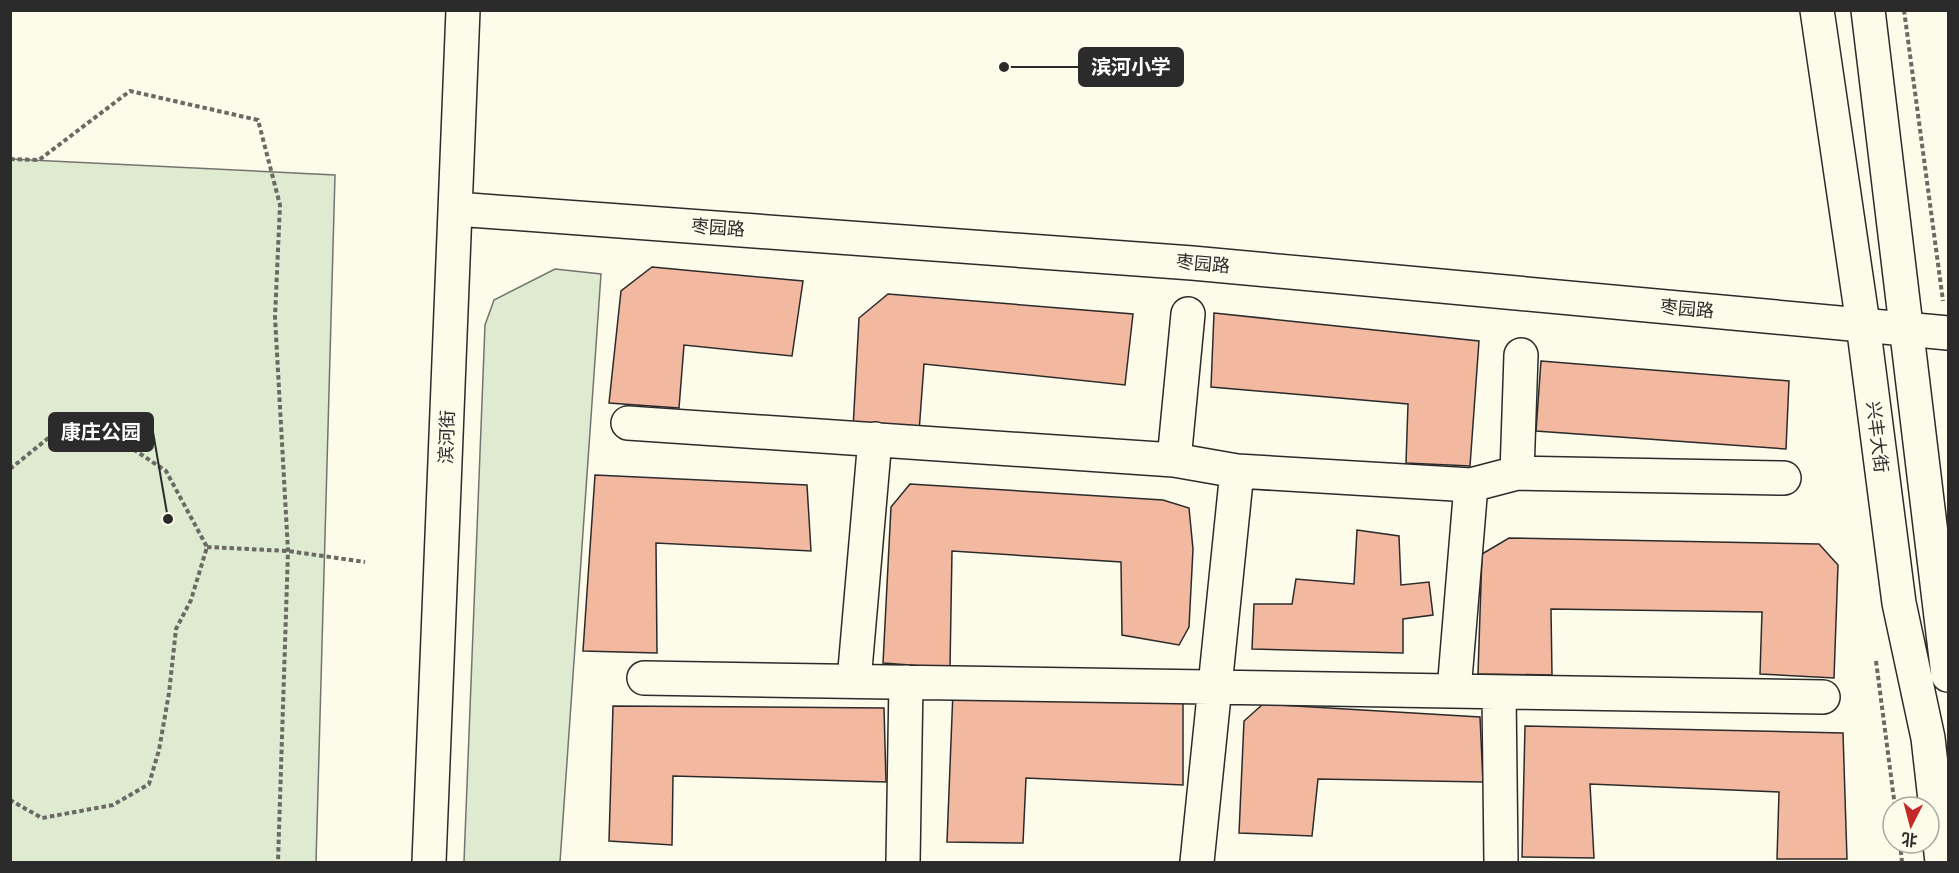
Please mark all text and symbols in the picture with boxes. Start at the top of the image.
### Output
callout: 滨河小学 [1079,48,1183,86]
text: 滨河小学 [1091,54,1171,81]
street label: 枣园路 [690,214,746,242]
street label: 枣园路 [1175,250,1231,278]
street label: 枣园路 [1659,295,1715,323]
street label: 兴丰大街 [1861,400,1893,474]
street label: 滨河街 [434,410,460,464]
callout: 康庄公园 [49,413,153,451]
text: 康庄公园 [61,419,141,446]
north arrow [1881,795,1941,855]
text: 北 [1900,827,1919,851]

